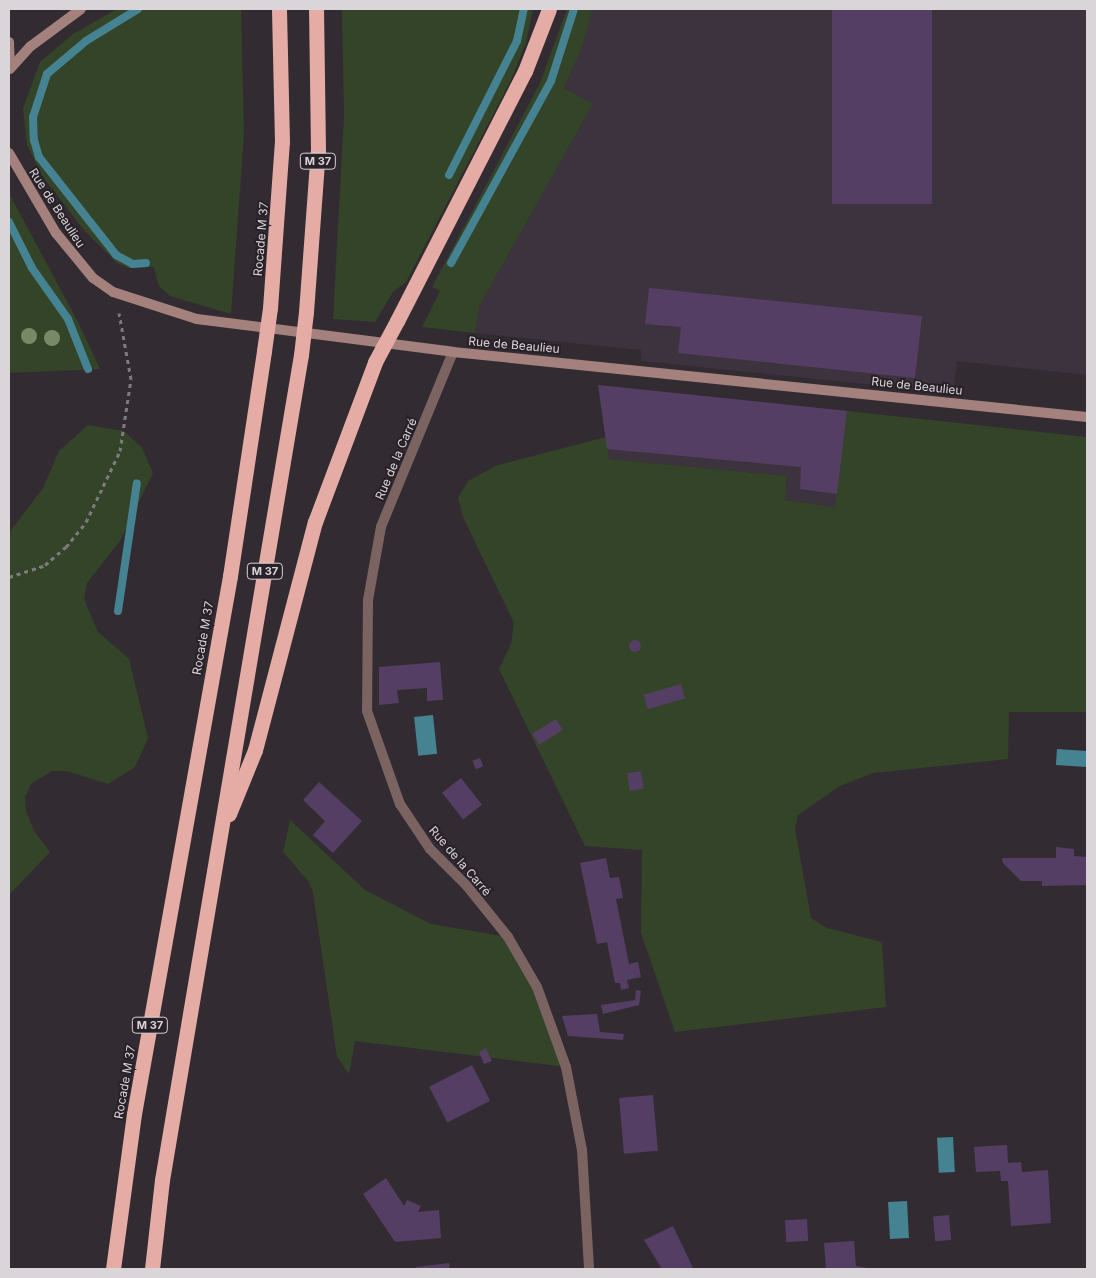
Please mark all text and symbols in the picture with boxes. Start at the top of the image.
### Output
road number: M 37 [299,153,337,170]
street label: Rue de Beaulieu [26,166,88,250]
street label: Rocade M 37 [251,201,271,277]
street label: Rue de Beaulieu [468,334,560,356]
street label: Rue de Beaulieu [871,374,963,398]
street label: Rue de la Carré [372,416,420,502]
road number: M 37 [246,562,284,580]
street label: Rocade M 37 [189,600,217,676]
street label: Rue de la Carré [426,823,494,899]
road number: M 37 [131,1016,169,1034]
street label: Rocade M 37 [111,1044,139,1120]

